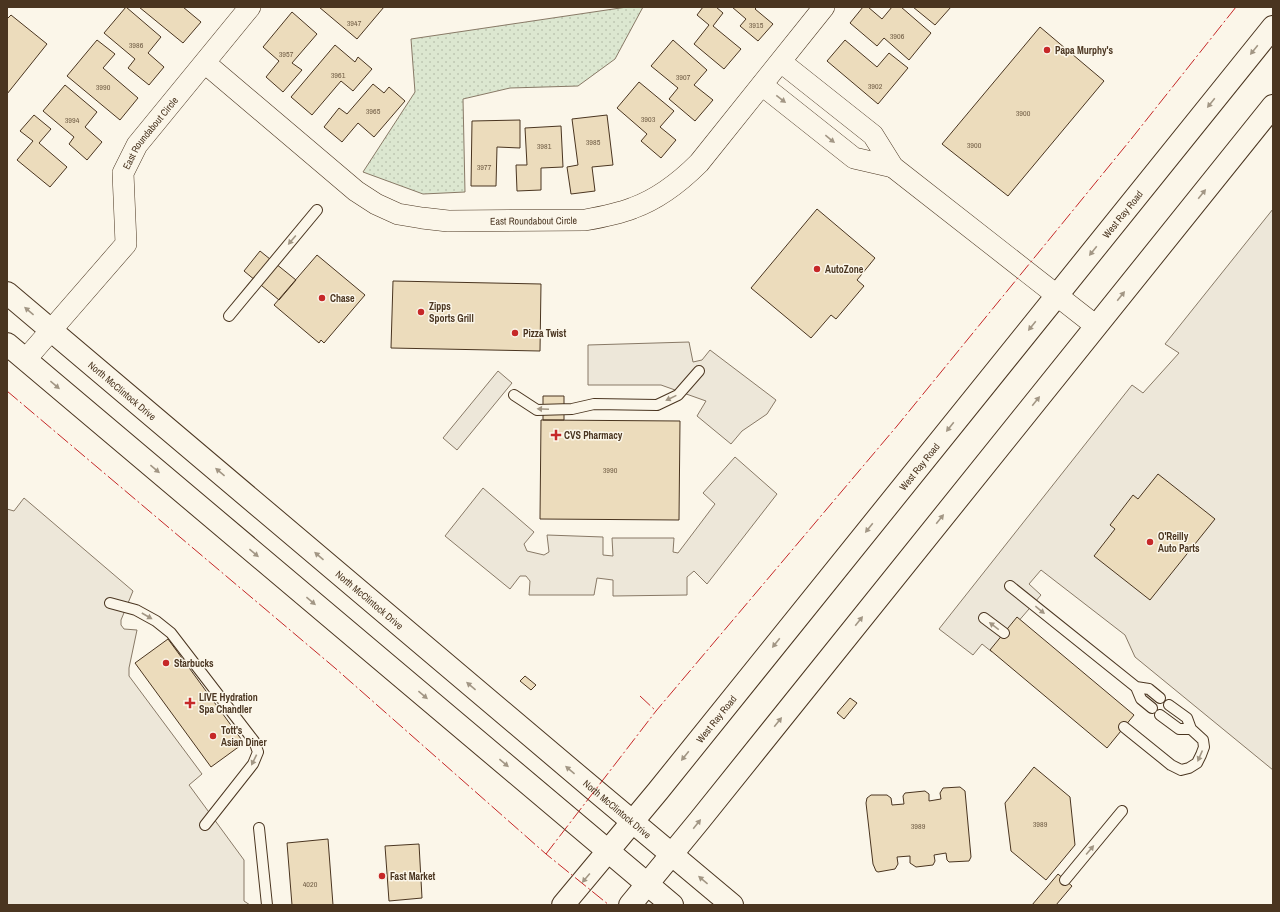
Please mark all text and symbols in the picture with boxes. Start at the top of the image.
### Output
house number: 3947 [347,18,362,28]
house number: 3915 [749,20,764,30]
house number: 3906 [890,31,905,41]
house number: 3986 [129,40,144,50]
place label: Papa Murphy's [1055,44,1113,57]
one-way arrow [1250,44,1259,55]
marker: Papa Murphy's [1042,45,1052,55]
house number: 3957 [279,49,294,59]
house number: 3961 [331,70,346,80]
house number: 3907 [676,72,691,82]
house number: 3902 [868,81,883,91]
house number: 3990 [96,82,111,92]
street label: East Roundabout Circle [119,93,181,171]
one-way arrow [776,95,787,104]
one-way arrow [1207,98,1216,109]
house number: 3965 [366,106,381,116]
house number: 3900 [1016,108,1031,118]
house number: 3903 [641,114,656,124]
house number: 3994 [65,115,80,125]
one-way arrow [825,134,835,143]
house number: 3985 [586,137,601,147]
house number: 3900 [967,140,982,150]
house number: 3981 [537,141,552,151]
house number: 3977 [477,162,492,172]
street label: West Ray Road [1099,188,1145,240]
one-way arrow [1198,189,1207,200]
street label: East Roundabout Circle [490,214,578,227]
one-way arrow [287,235,296,246]
one-way arrow [1088,245,1097,256]
place label: AutoZone [825,263,864,276]
marker: AutoZone [812,264,822,274]
one-way arrow [1116,290,1125,301]
place label: Chase [330,292,355,305]
marker: Chase [317,293,327,303]
place label: Zipps Sports Grill [429,300,474,325]
one-way arrow [24,307,35,316]
marker: Zipps Sports Grill [416,307,426,317]
one-way arrow [1028,320,1036,331]
place label: Pizza Twist [523,327,566,340]
marker: Pizza Twist [510,328,520,338]
street label: North McClintock Drive [86,358,159,423]
one-way arrow [50,380,61,389]
one-way arrow [665,395,676,401]
one-way arrow [1032,395,1041,406]
one-way arrow [536,406,549,412]
one-way arrow [946,421,955,432]
place label: CVS Pharmacy [564,429,623,442]
marker: CVS Pharmacy [551,430,561,440]
street label: West Ray Road [896,440,942,493]
one-way arrow [149,464,160,473]
house number: 3990 [603,465,618,475]
one-way arrow [214,468,225,477]
one-way arrow [936,514,945,525]
one-way arrow [864,523,873,534]
place label: O'Reilly Auto Parts [1158,530,1200,555]
marker: O'Reilly Auto Parts [1145,537,1155,547]
one-way arrow [249,548,259,557]
one-way arrow [314,552,324,561]
street label: North McClintock Drive [333,567,407,632]
one-way arrow [305,596,316,605]
one-way arrow [1035,606,1046,615]
one-way arrow [142,612,152,620]
one-way arrow [855,615,863,626]
one-way arrow [989,621,1000,630]
one-way arrow [772,637,781,648]
place label: Starbucks [174,657,214,670]
marker: Starbucks [161,658,171,668]
one-way arrow [466,681,477,690]
place label: LIVE Hydration Spa Chandler [199,691,258,716]
one-way arrow [418,691,428,700]
street label: West Ray Road [693,692,739,745]
marker: LIVE Hydration Spa Chandler [184,697,196,709]
one-way arrow [774,717,782,728]
place label: Tott's Asian Diner [221,724,267,749]
marker: Tott's Asian Diner [208,731,218,741]
one-way arrow [681,751,690,762]
one-way arrow [1197,751,1203,762]
one-way arrow [251,754,257,765]
one-way arrow [498,759,509,768]
one-way arrow [565,765,576,774]
street label: North McClintock Drive [581,777,654,841]
one-way arrow [692,818,701,829]
house number: 3989 [1033,819,1048,829]
house number: 3989 [911,821,926,831]
one-way arrow [1086,844,1095,855]
place label: Fast Market [390,870,435,883]
marker: Fast Market [377,871,387,881]
one-way arrow [581,873,590,884]
one-way arrow [698,876,707,885]
house number: 4020 [303,879,318,889]

